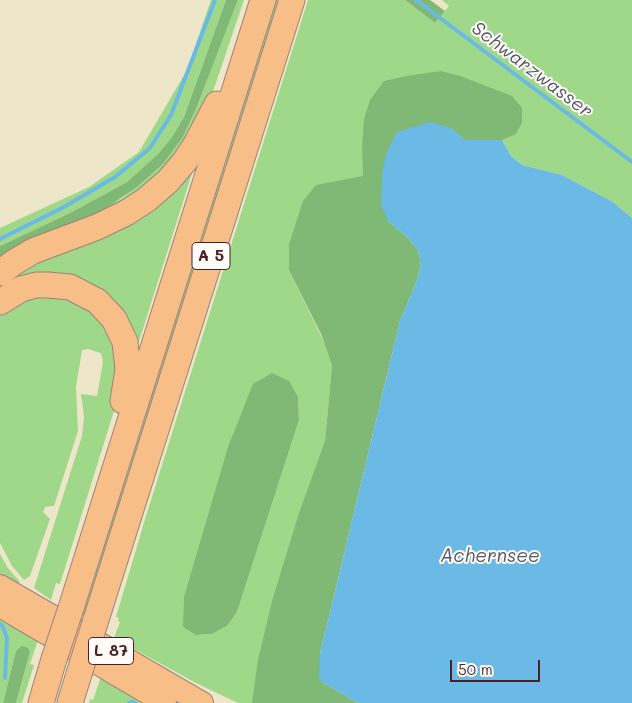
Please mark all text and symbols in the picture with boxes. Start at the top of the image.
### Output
water label: Schwarzwasser [467,17,597,123]
road number: A 5 [192,242,230,270]
water label: Achernsee [440,545,540,567]
road number: L 87 [88,637,134,664]
scale bar [452,650,542,682]
text: 50 m [458,659,493,679]

